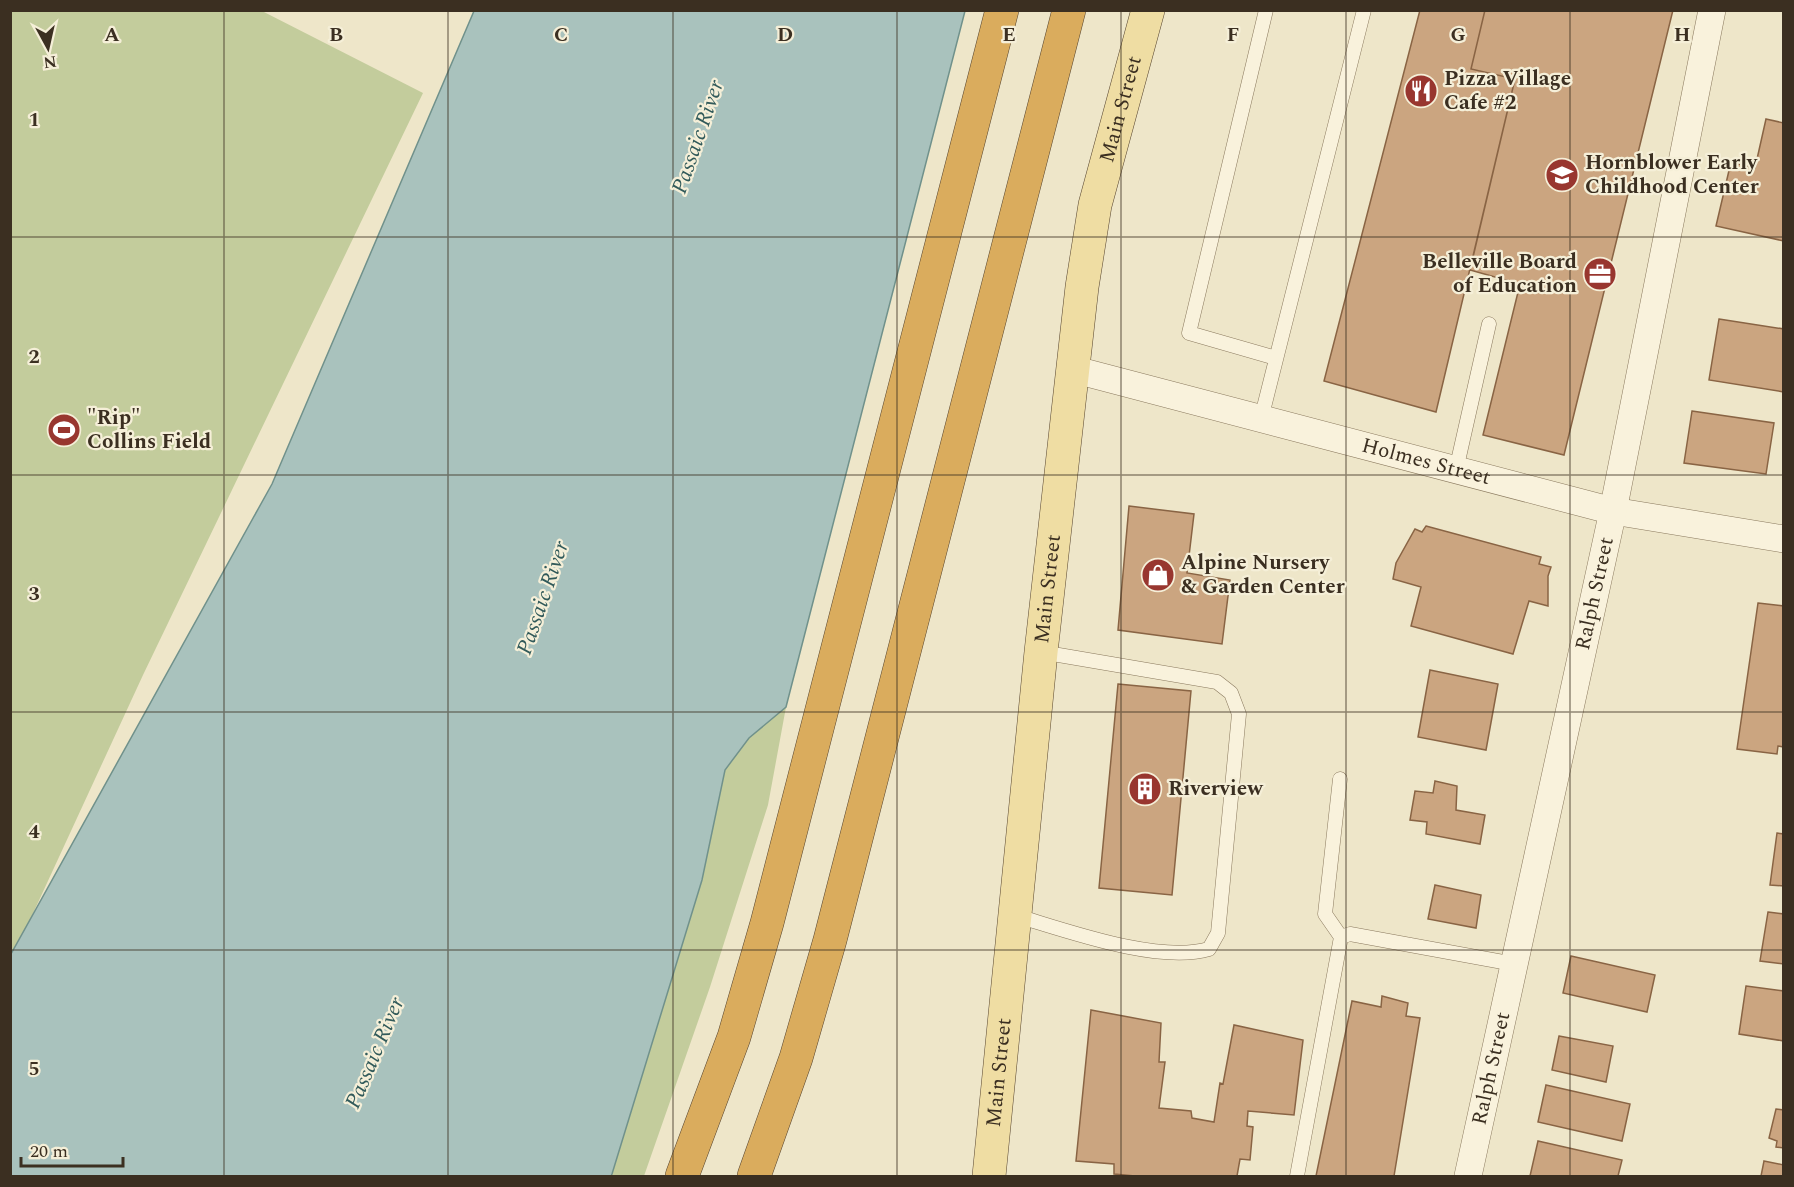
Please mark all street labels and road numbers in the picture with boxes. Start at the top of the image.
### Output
street label: Main Street [1091,52,1151,166]
street label: Holmes Street [1358,430,1494,494]
street label: Main Street [1026,533,1070,645]
street label: Ralph Street [1567,534,1623,653]
street label: Ralph Street [1464,1009,1519,1128]
street label: Main Street [978,1016,1021,1129]

